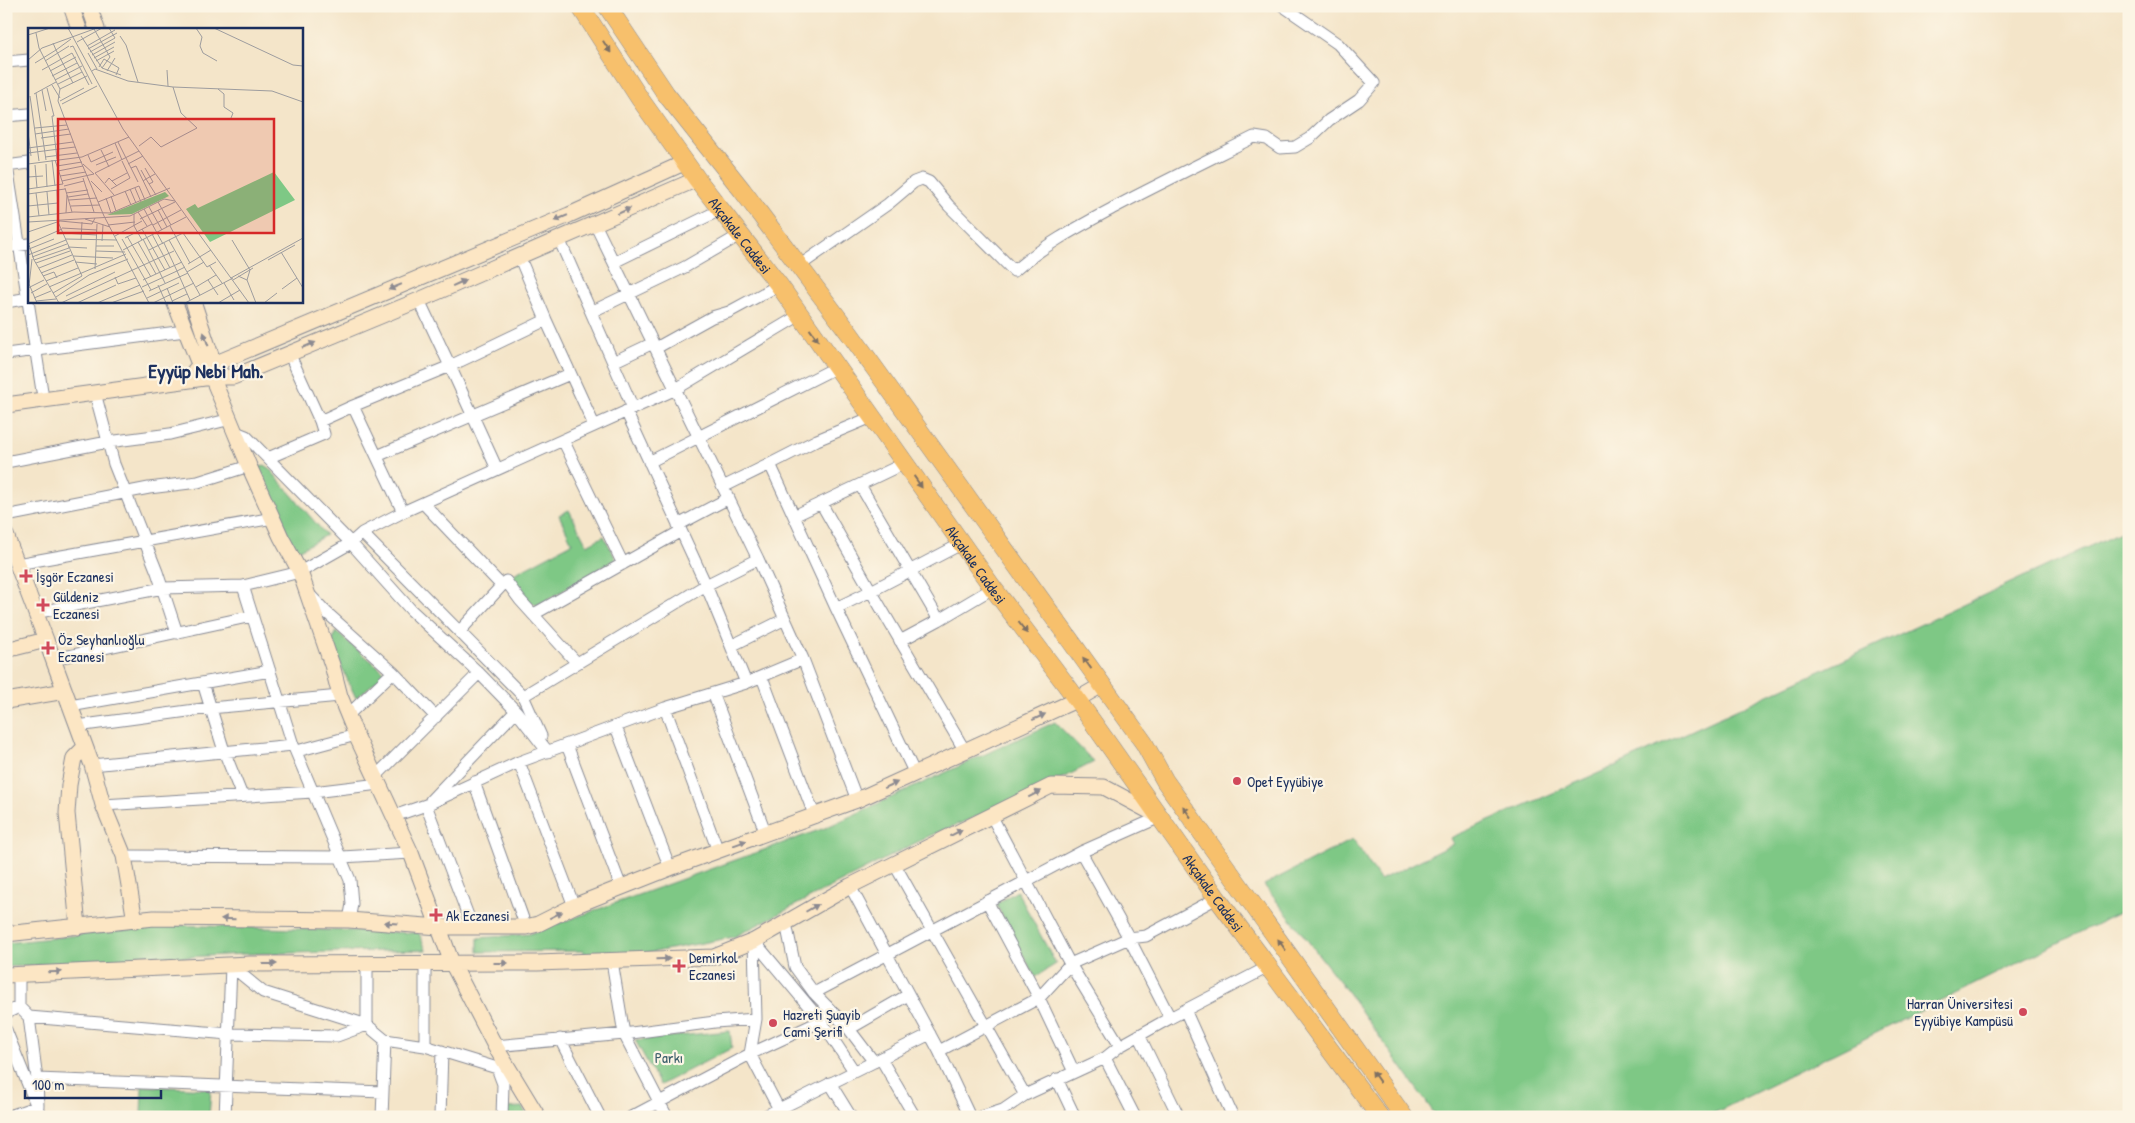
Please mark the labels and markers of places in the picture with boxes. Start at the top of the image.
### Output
place label: İşgör Eczanesi [36,566,114,587]
marker: İşgör Eczanesi [20,570,32,582]
place label: Güldeniz Eczanesi [53,586,100,624]
marker: Güldeniz Eczanesi [37,599,49,611]
place label: Öz Seyhanlıoğlu Eczanesi [58,629,144,667]
marker: Öz Seyhanlıoğlu Eczanesi [42,642,54,654]
place label: Opet Eyyübiye [1247,771,1324,792]
marker: Opet Eyyübiye [1231,775,1243,787]
place label: Ak Eczanesi [446,905,510,926]
marker: Ak Eczanesi [430,909,442,921]
place label: Demirkol Eczanesi [689,947,738,985]
marker: Demirkol Eczanesi [673,960,685,972]
place label: Harran Üniversitesi Eyyübiye Kampüsü [1907,993,2013,1031]
place label: Hazreti Şuayib Cami Şerifi [783,1004,861,1042]
marker: Harran Üniversitesi Eyyübiye Kampüsü [2017,1006,2029,1018]
marker: Hazreti Şuayib Cami Şerifi [767,1017,779,1029]

